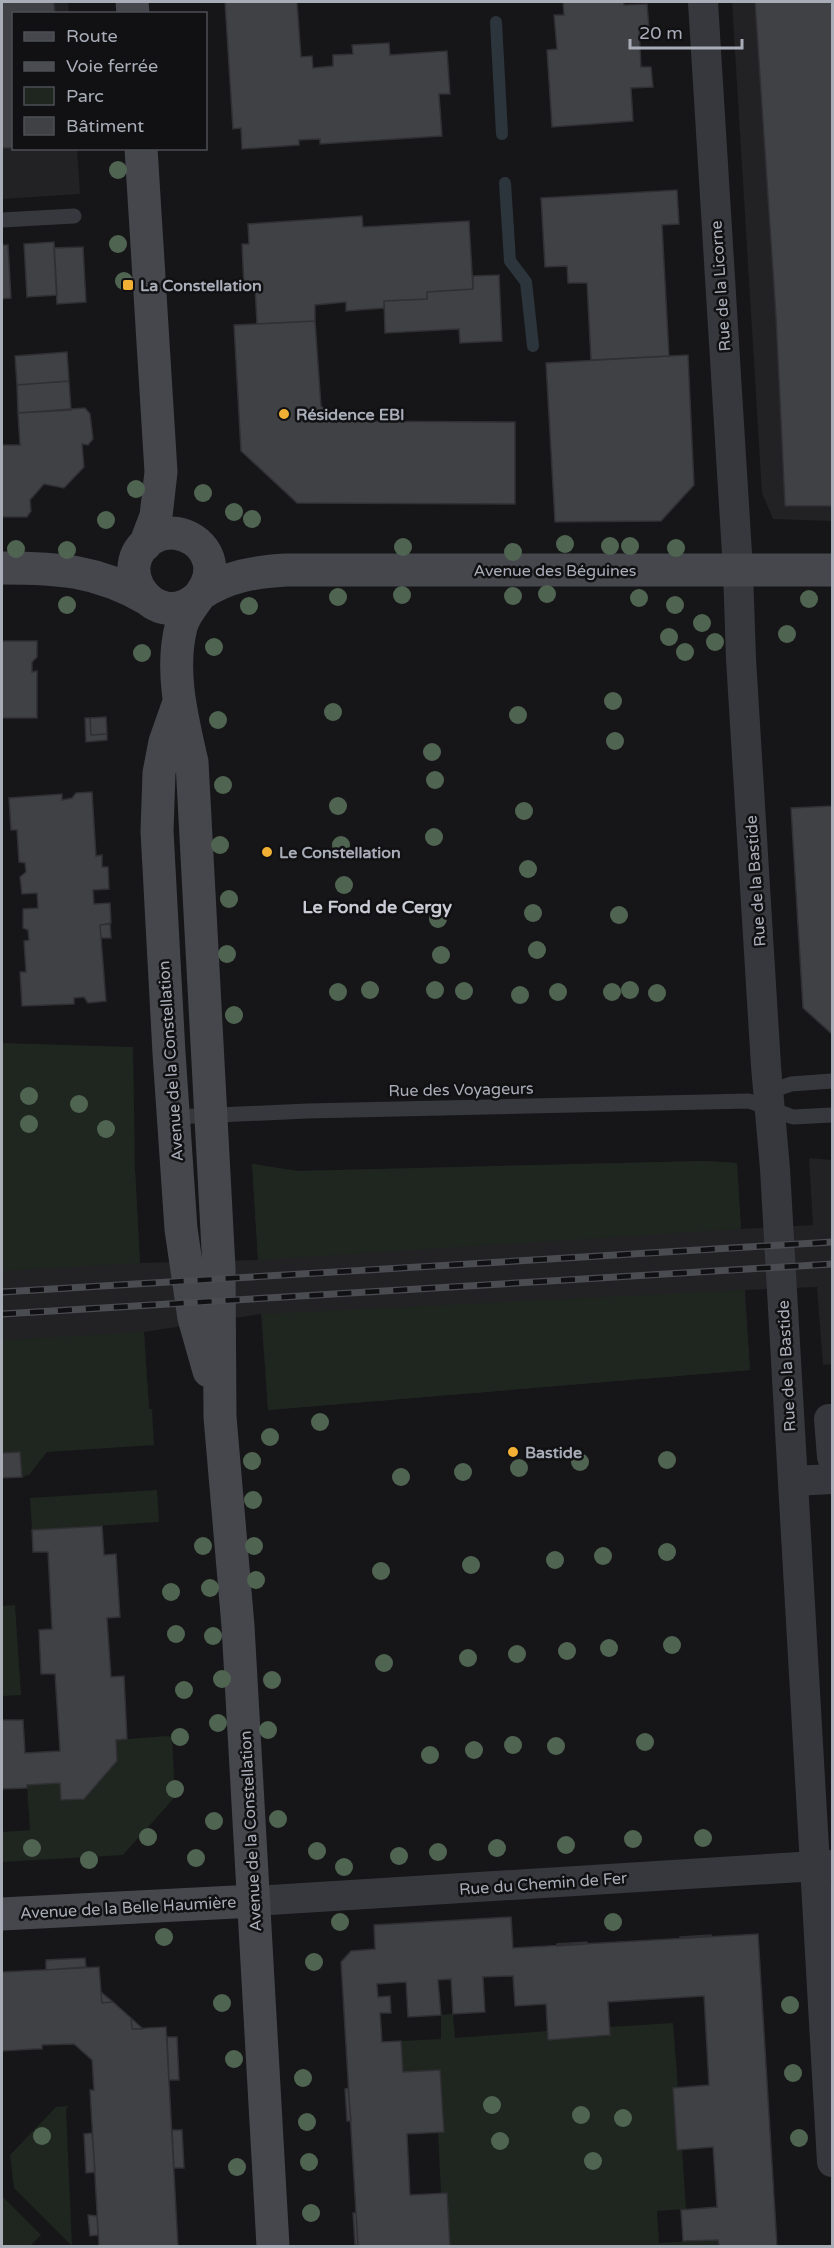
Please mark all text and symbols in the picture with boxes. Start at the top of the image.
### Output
legend [12,12,207,150]
scale bar [630,12,742,50]
text: 20 m [639,22,683,44]
text: Route [66,25,118,47]
text: Voie ferrée [66,55,158,77]
text: Parc [66,85,104,107]
text: Bâtiment [66,115,144,137]
street label: Rue de la Licorne [706,220,736,352]
place label: La Constellation [140,276,262,296]
marker: La Constellation [121,278,135,292]
place label: Résidence EBI [296,405,405,425]
marker: Résidence EBI [277,407,291,421]
street label: Avenue des Béguines [474,561,636,581]
street label: Rue de la Bastide [741,815,771,947]
place label: Le Constellation [279,843,401,863]
marker: Le Constellation [260,845,274,859]
district label: Le Fond de Cergy [302,896,452,918]
street label: Avenue de la Constellation [154,960,188,1162]
street label: Rue des Voyageurs [388,1079,534,1101]
street label: Rue de la Bastide [774,1300,800,1432]
place label: Bastide [525,1443,582,1463]
marker: Bastide [506,1445,520,1459]
street label: Avenue de la Constellation [236,1730,266,1932]
street label: Rue du Chemin de Fer [458,1868,629,1900]
street label: Avenue de la Belle Haumière [19,1892,237,1924]

